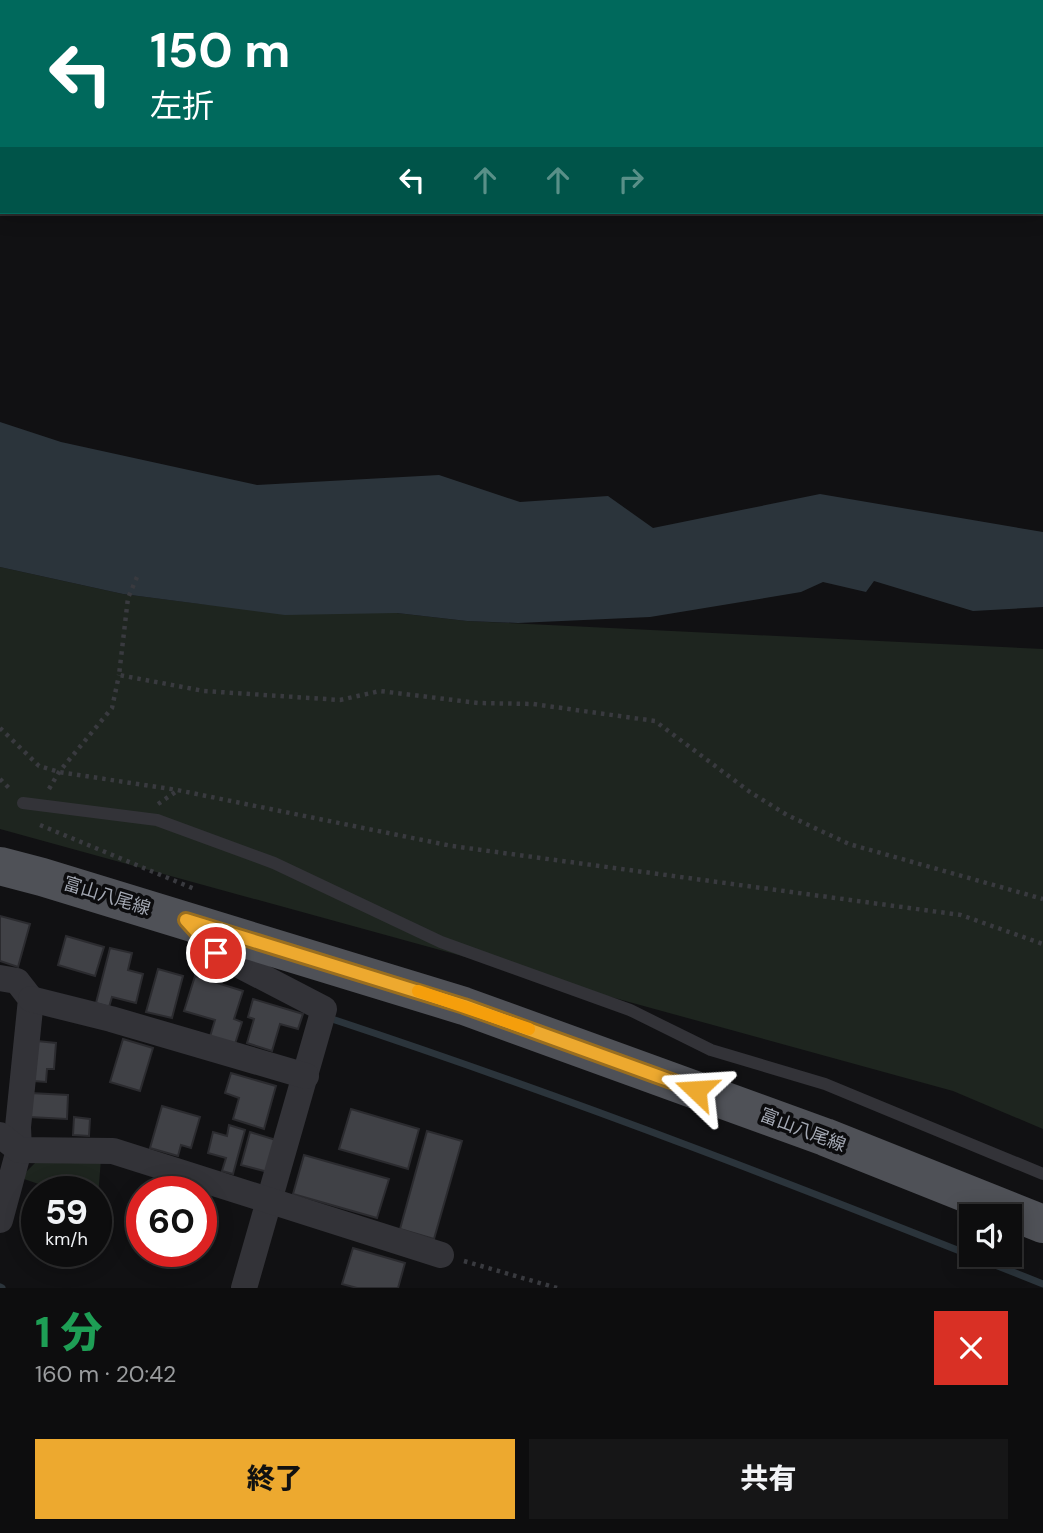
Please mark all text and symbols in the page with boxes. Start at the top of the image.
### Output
text: 150 m [150,18,290,82]
icon: left [35,28,126,119]
text: 左折 [150,85,214,127]
icon: left [393,161,431,199]
icon: ahead [466,161,504,199]
icon: ahead [539,161,577,199]
icon: right [612,161,650,199]
street label: 富山八尾線 [60,871,154,921]
pin [186,923,246,983]
icon: arrive [197,934,235,972]
position arrow [659,1053,733,1127]
street label: 富山八尾線 [757,1103,849,1157]
speed limit sign: 60 [126,1176,217,1267]
text: 59 [45,1189,88,1235]
map controls [959,1204,1022,1267]
button: sound [959,1204,1022,1267]
text: km/h [45,1227,88,1251]
text: 1 分 [35,1305,102,1360]
button: close [934,1311,1008,1385]
text: 160 m · 20:42 [35,1359,176,1389]
button: 終了 [35,1439,515,1519]
button: 共有 [529,1439,1008,1519]

